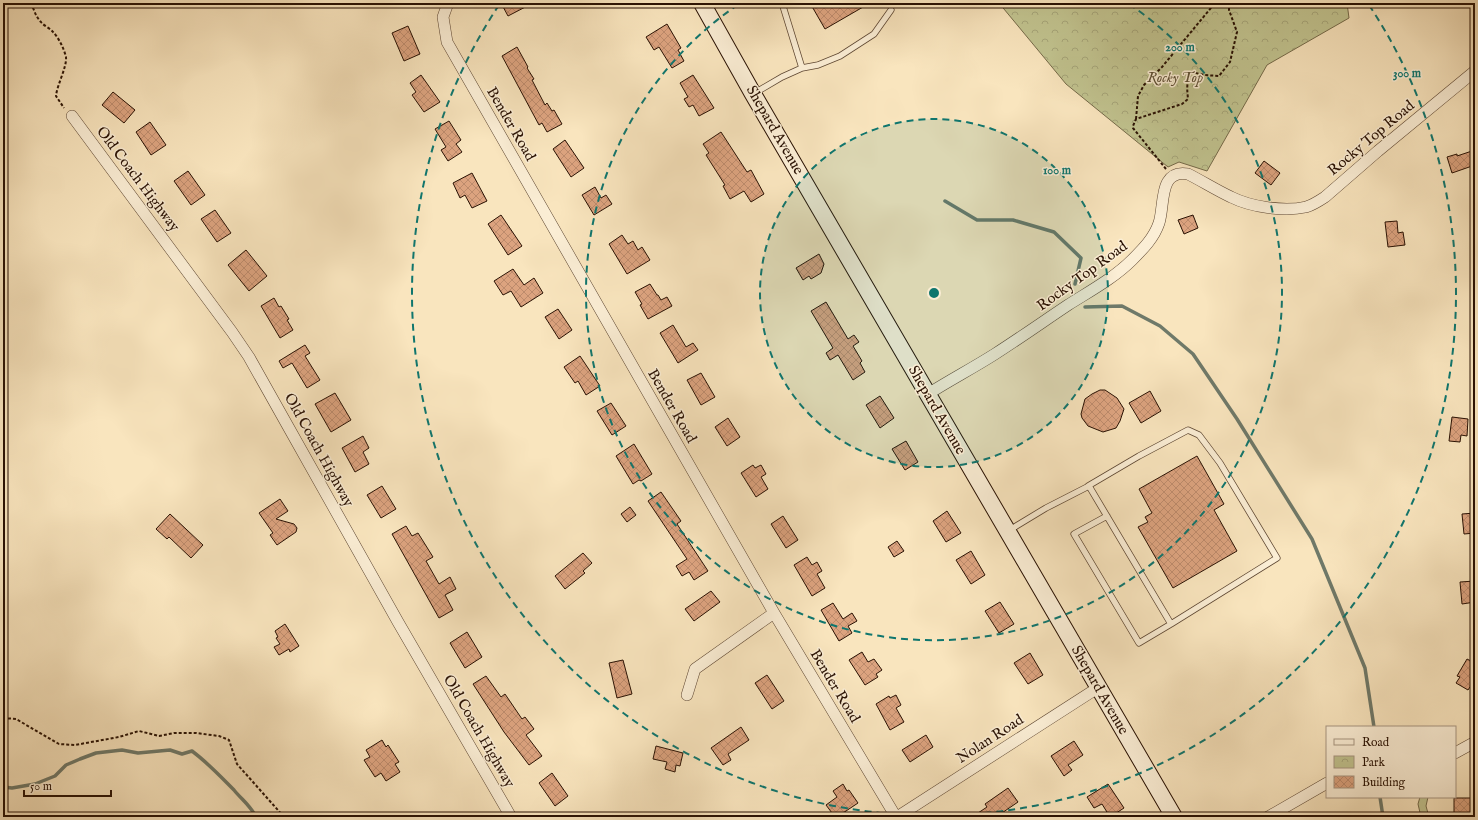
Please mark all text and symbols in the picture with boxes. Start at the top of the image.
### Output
text: 200 m [1165,40,1195,55]
text: 300 m [1393,66,1422,81]
park label: Rocky Top [1147,68,1203,87]
street label: Shepard Avenue [742,82,808,178]
street label: Bender Road [482,84,540,165]
street label: Rocky Top Road [1324,96,1419,180]
street label: Old Coach Highway [92,123,184,236]
text: 100 m [1043,163,1072,178]
street label: Rocky Top Road [1033,236,1132,315]
centre of rings [927,286,941,300]
street label: Shepard Avenue [904,362,970,458]
street label: Bender Road [643,366,701,447]
street label: Old Coach Highway [280,390,358,511]
street label: Shepard Avenue [1067,642,1133,738]
street label: Bender Road [806,646,865,727]
street label: Old Coach Highway [439,671,519,791]
street label: Nolan Road [953,710,1028,768]
legend [1326,726,1456,798]
text: Road [1362,735,1390,750]
text: Park [1362,755,1385,770]
scale bar [24,772,111,798]
text: Building [1362,775,1406,790]
text: 50 m [30,779,52,794]

